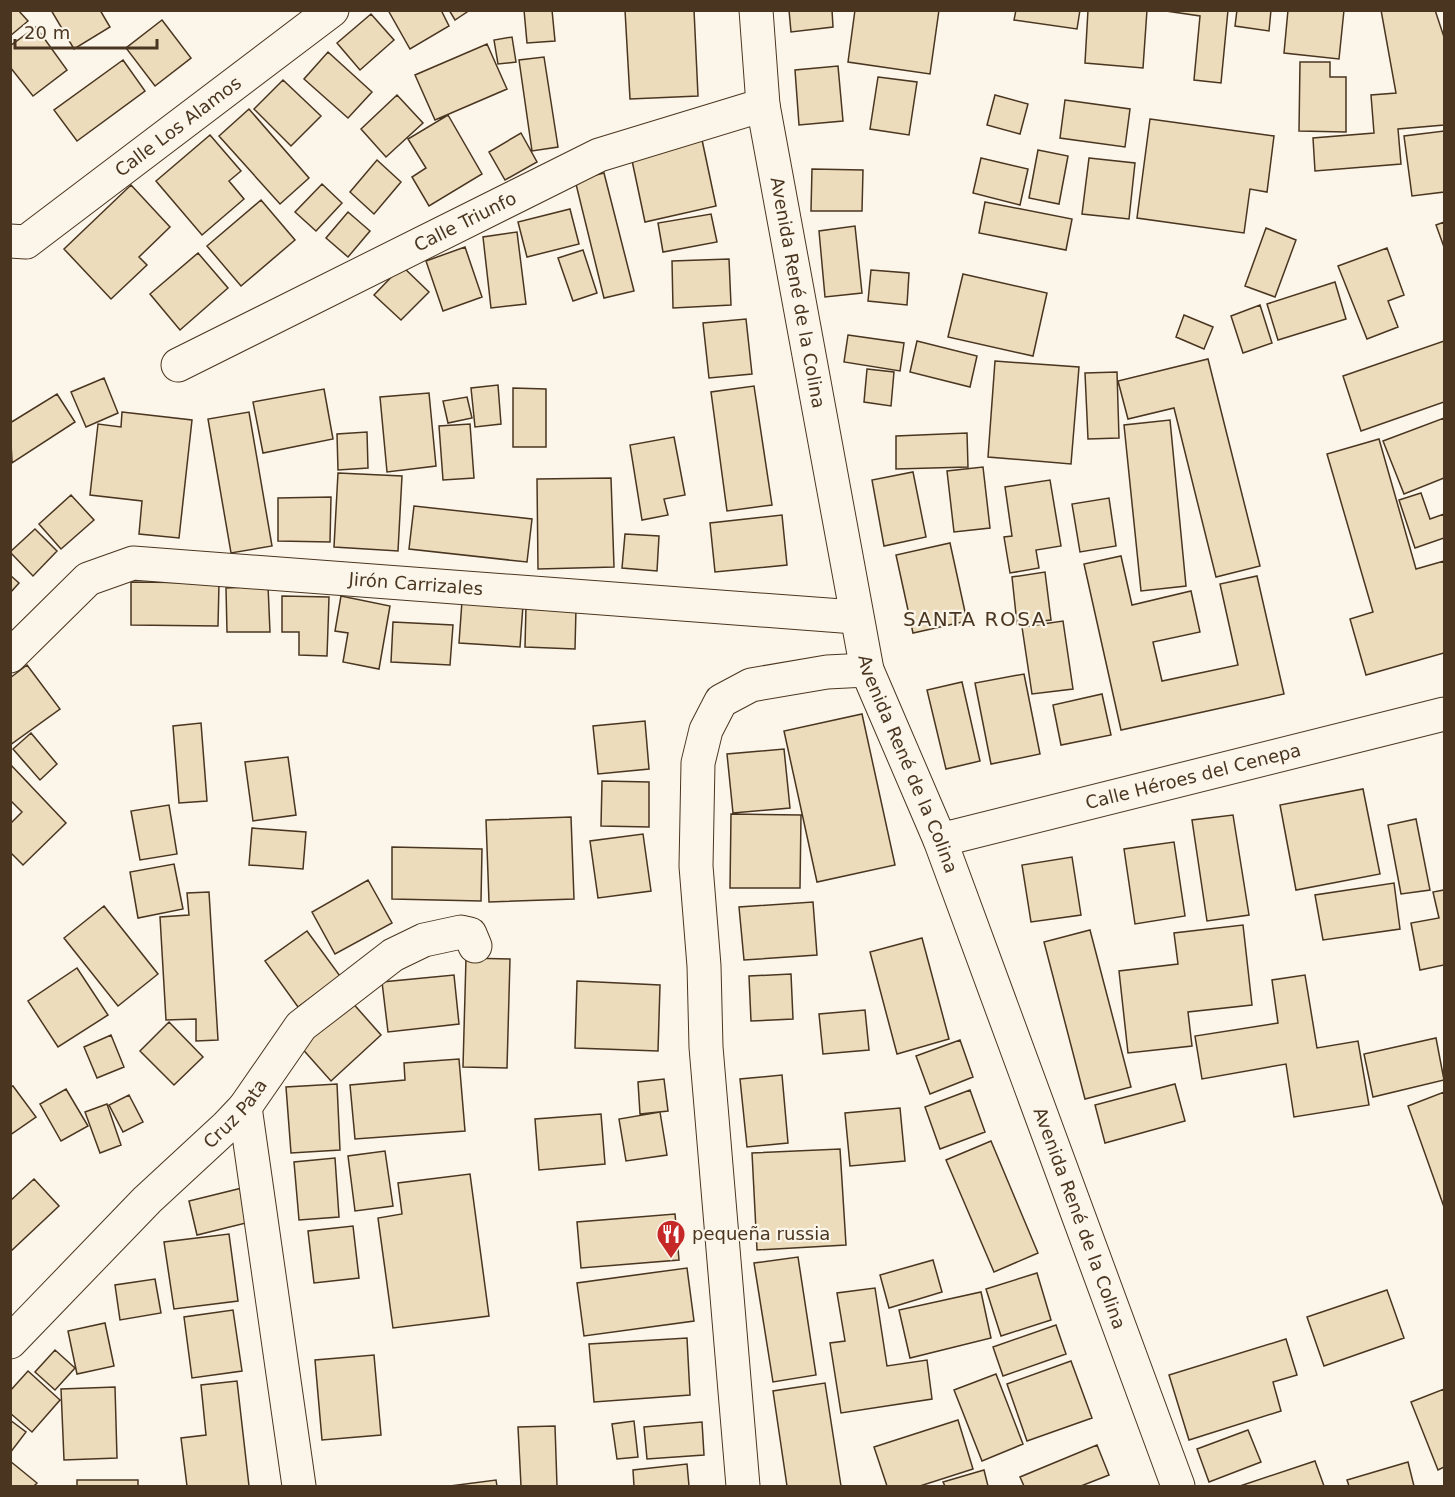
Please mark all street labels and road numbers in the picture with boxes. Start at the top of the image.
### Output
street label: Calle Los Alamos [111,72,245,181]
street label: Avenida René de la Colina [766,175,830,410]
street label: Calle Triunfo [410,187,520,256]
street label: Jirón Carrizales [347,568,484,599]
street label: Avenida René de la Colina [854,653,962,876]
street label: Calle Héroes del Cenepa [1083,739,1303,813]
street label: Cruz Pata [199,1075,271,1152]
street label: Avenida René de la Colina [1029,1104,1130,1332]

